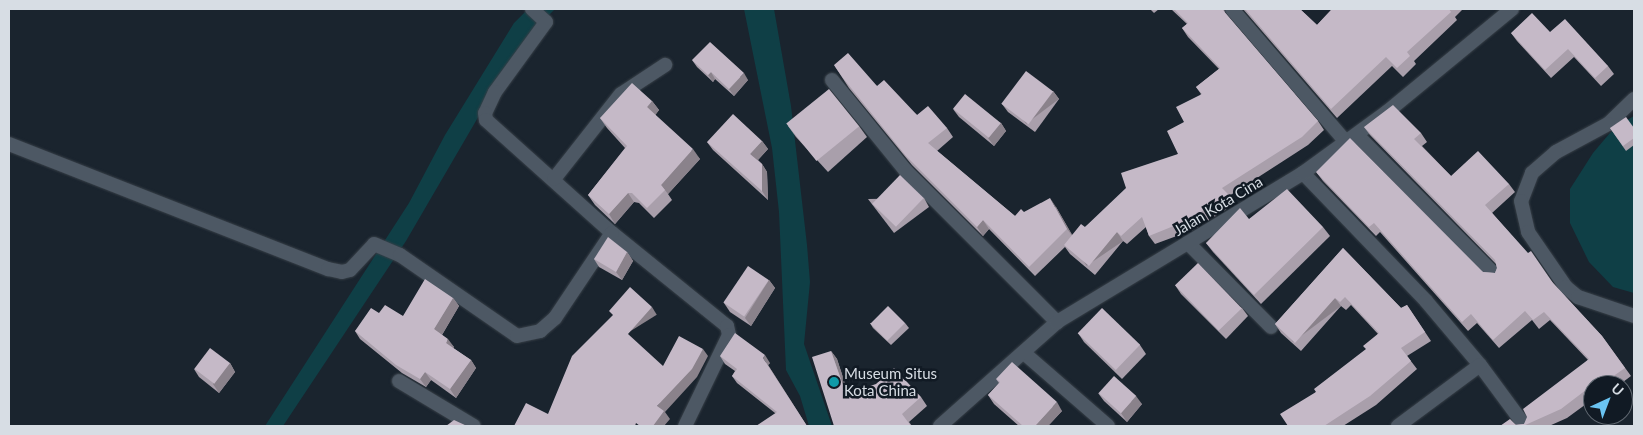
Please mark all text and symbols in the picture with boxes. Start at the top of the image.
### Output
street label: Jalan Kota Cina [1170,172,1266,240]
place label: Museum Situs Kota China [844,364,937,399]
north arrow [1583,375,1633,425]
marker: Museum Situs Kota China [828,376,840,388]
text: U [1608,380,1627,399]

